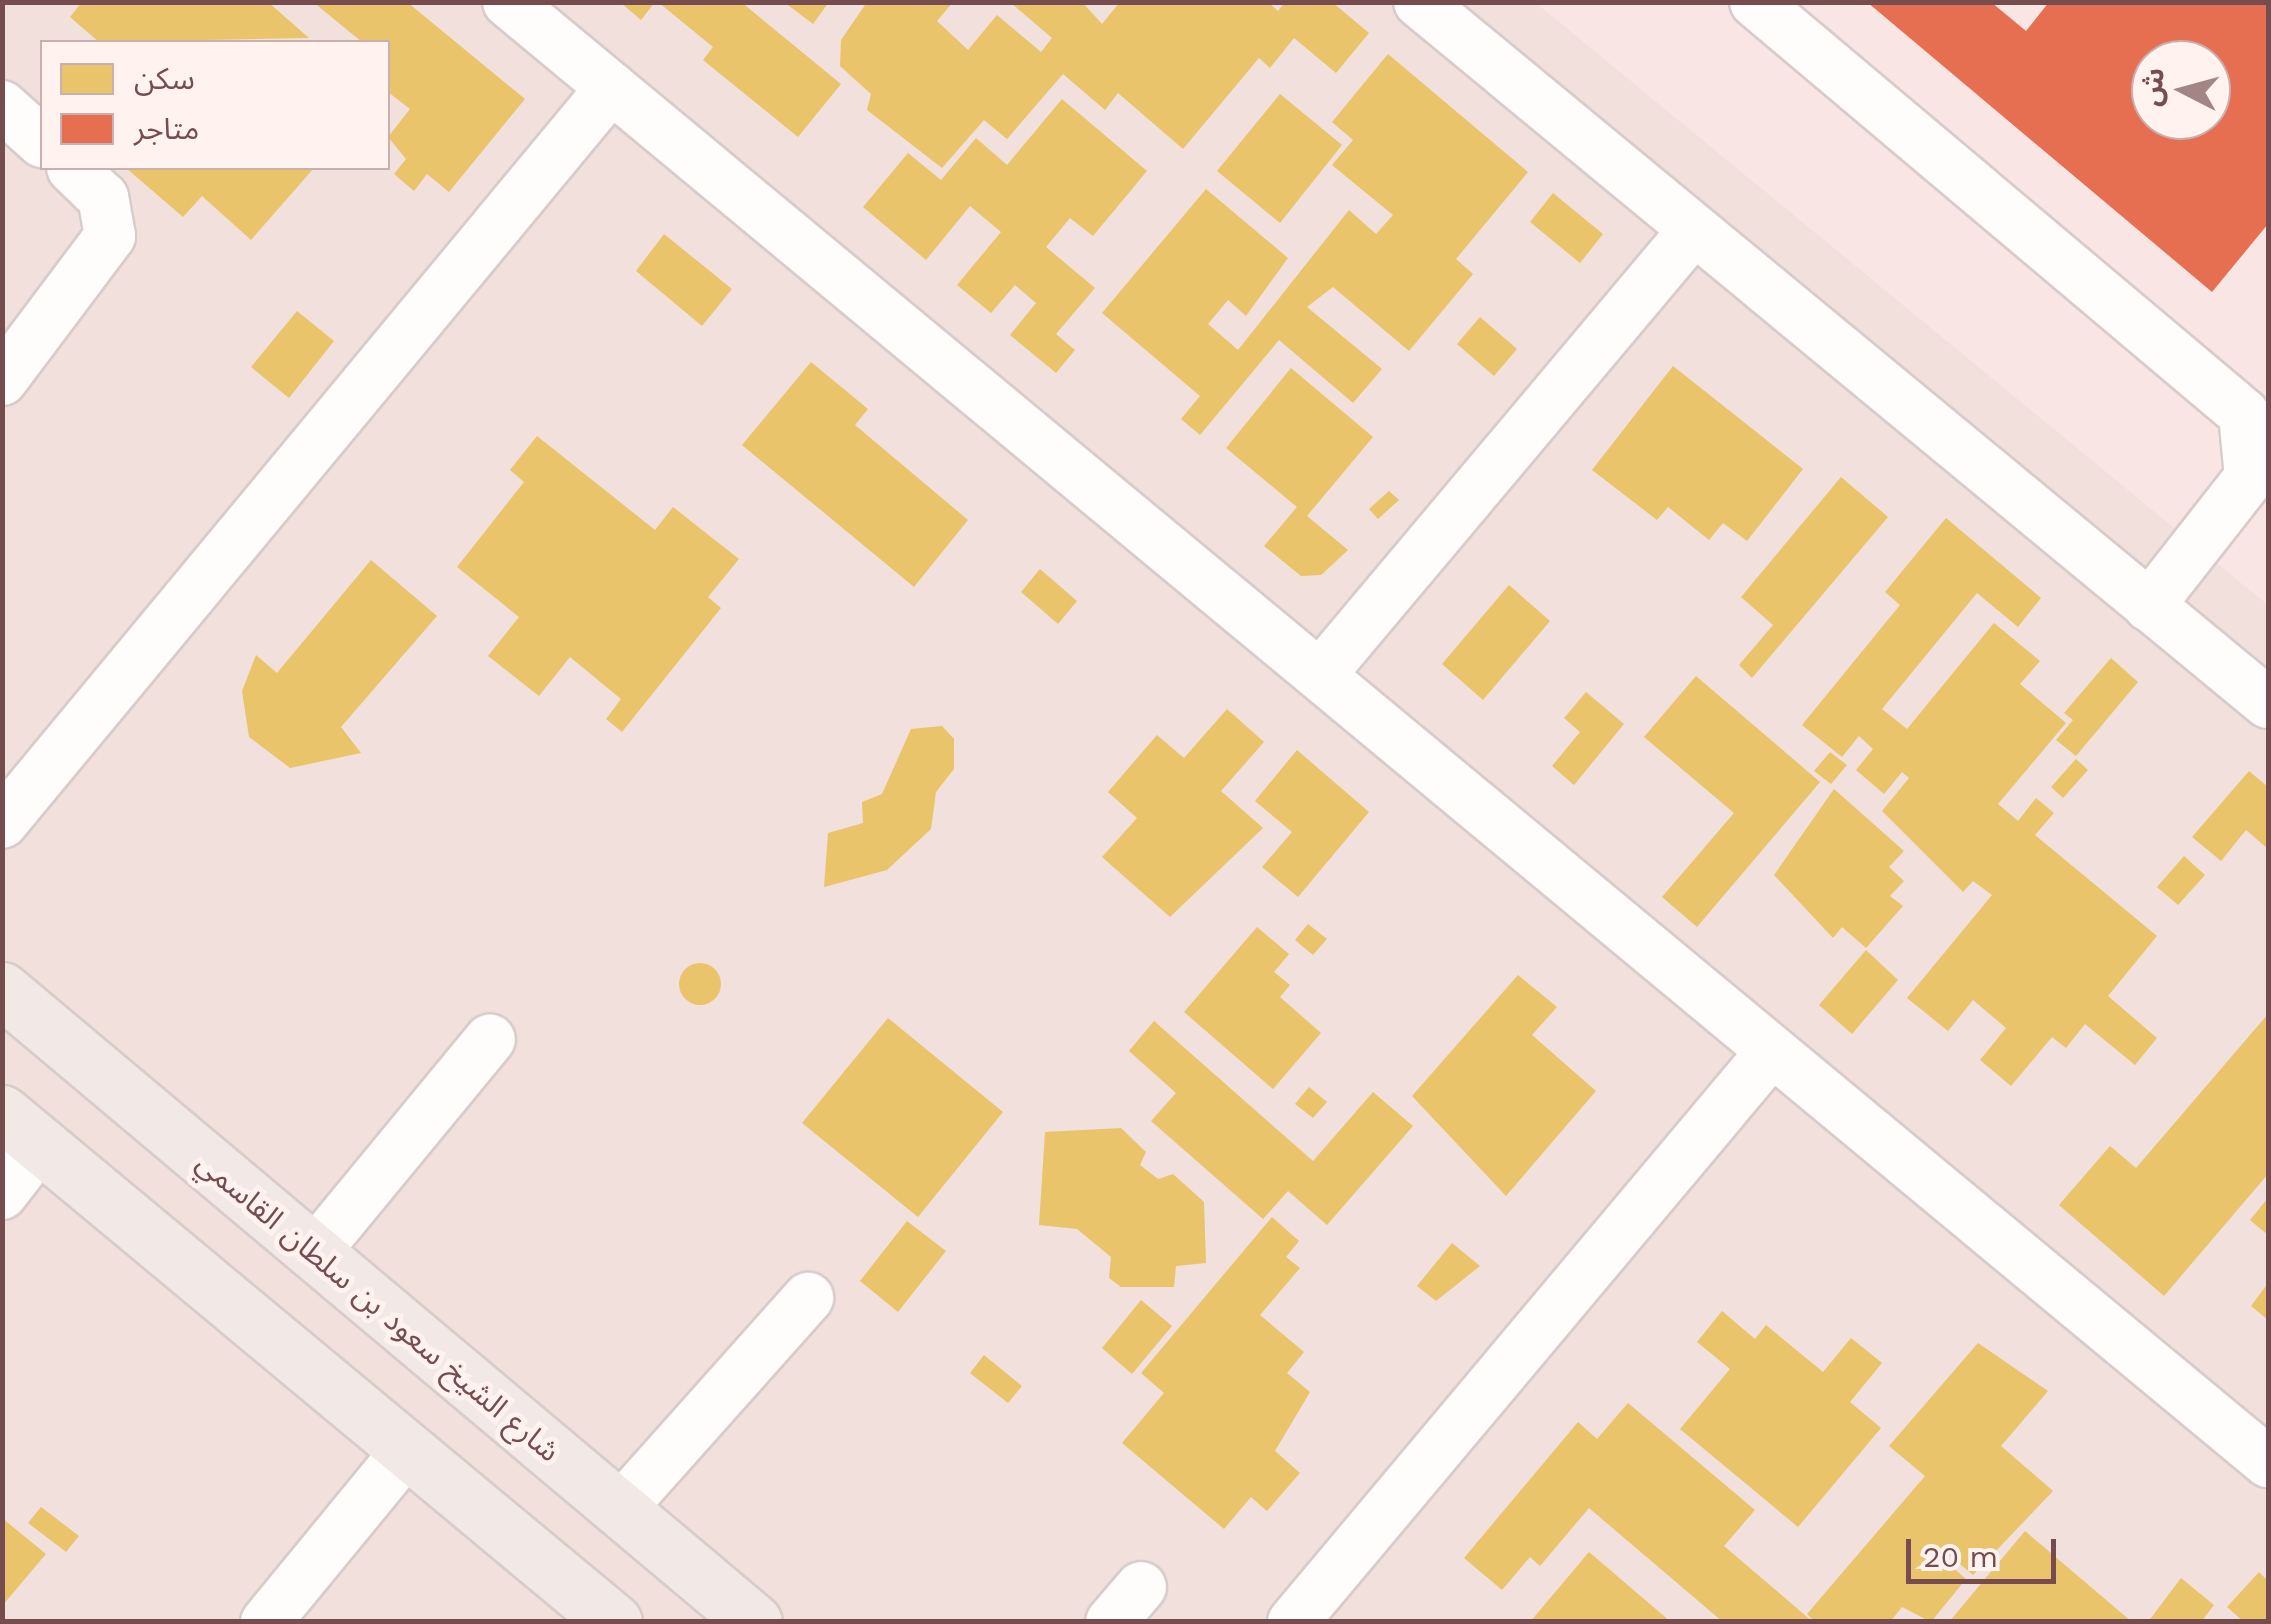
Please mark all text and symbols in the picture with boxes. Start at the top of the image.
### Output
legend [40,40,390,170]
north arrow [2131,40,2231,140]
text: سكن [134,61,195,96]
text: ش [2134,66,2171,108]
text: متاجر [134,111,199,146]
street label: شارع الشيخ سعود بن سلطان القاسمي [189,1144,567,1470]
scale bar [1911,1519,2061,1581]
text: 20 m [1923,1539,1998,1574]

